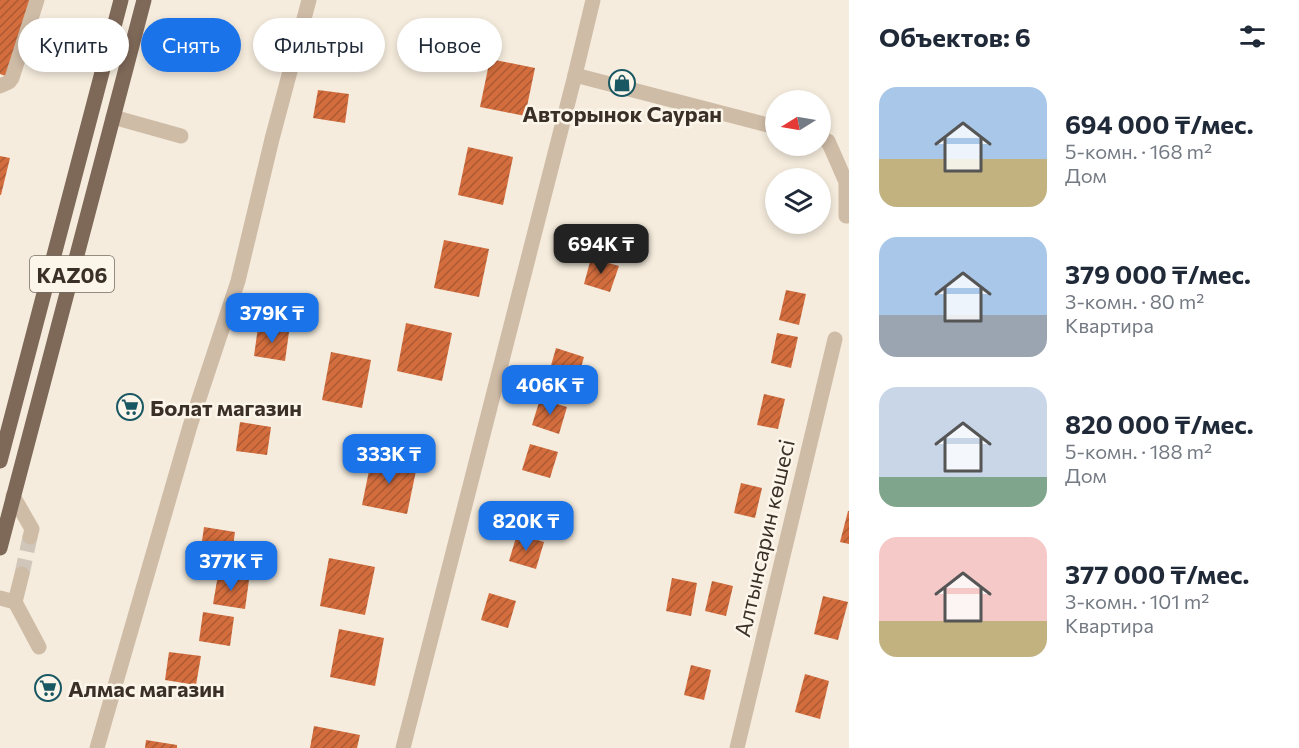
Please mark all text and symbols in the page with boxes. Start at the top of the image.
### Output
chip: Купить [18,18,129,72]
chip: Снять [141,18,241,72]
chip: Фильтры [253,18,385,72]
chip: Новое [397,18,502,72]
icon: filters [1236,20,1269,53]
text: Объектов: 6 [879,21,1031,52]
shop icon: Авторынок Сауран [607,68,637,98]
north arrow [765,90,831,156]
map controls [765,90,831,234]
place label: Авторынок Сауран [522,100,722,127]
text: 694 000 ₸/мес. [1065,108,1254,139]
icon: home [927,111,999,183]
text: 5-комн. · 168 m² [1065,139,1212,163]
text: Дом [1065,163,1107,187]
button: layers [765,168,831,234]
pin: 694K ₸ [552,224,650,275]
text: 694K ₸ [568,231,634,255]
road number: KАZ06 [30,256,114,292]
text: 379 000 ₸/мес. [1065,258,1251,289]
icon: home [927,261,999,333]
text: 3-комн. · 80 m² [1065,289,1204,313]
pin: 379K ₸ [223,293,321,344]
text: 379K ₸ [240,300,304,324]
text: Квартира [1065,313,1154,337]
pin: 406K ₸ [501,365,599,416]
text: 406K ₸ [516,372,584,396]
supermarket icon: Болат магазин [115,392,145,422]
place label: Болат магазин [150,394,302,421]
text: 820 000 ₸/мес. [1065,408,1254,439]
icon: home [927,411,999,483]
pin: 333K ₸ [340,434,438,485]
street label: Алтынсарин көшесі [728,437,800,639]
text: 5-комн. · 188 m² [1065,439,1212,463]
text: 333K ₸ [357,441,421,465]
text: Дом [1065,463,1107,487]
pin: 820K ₸ [477,501,575,552]
text: 820K ₸ [493,508,559,532]
pin: 377K ₸ [182,541,280,592]
text: 377K ₸ [199,548,263,572]
text: 377 000 ₸/мес. [1065,558,1249,589]
icon: home [927,561,999,633]
text: 3-комн. · 101 m² [1065,589,1209,613]
text: Квартира [1065,613,1154,637]
supermarket icon: Алмас магазин [33,673,63,703]
place label: Алмас магазин [68,675,225,702]

